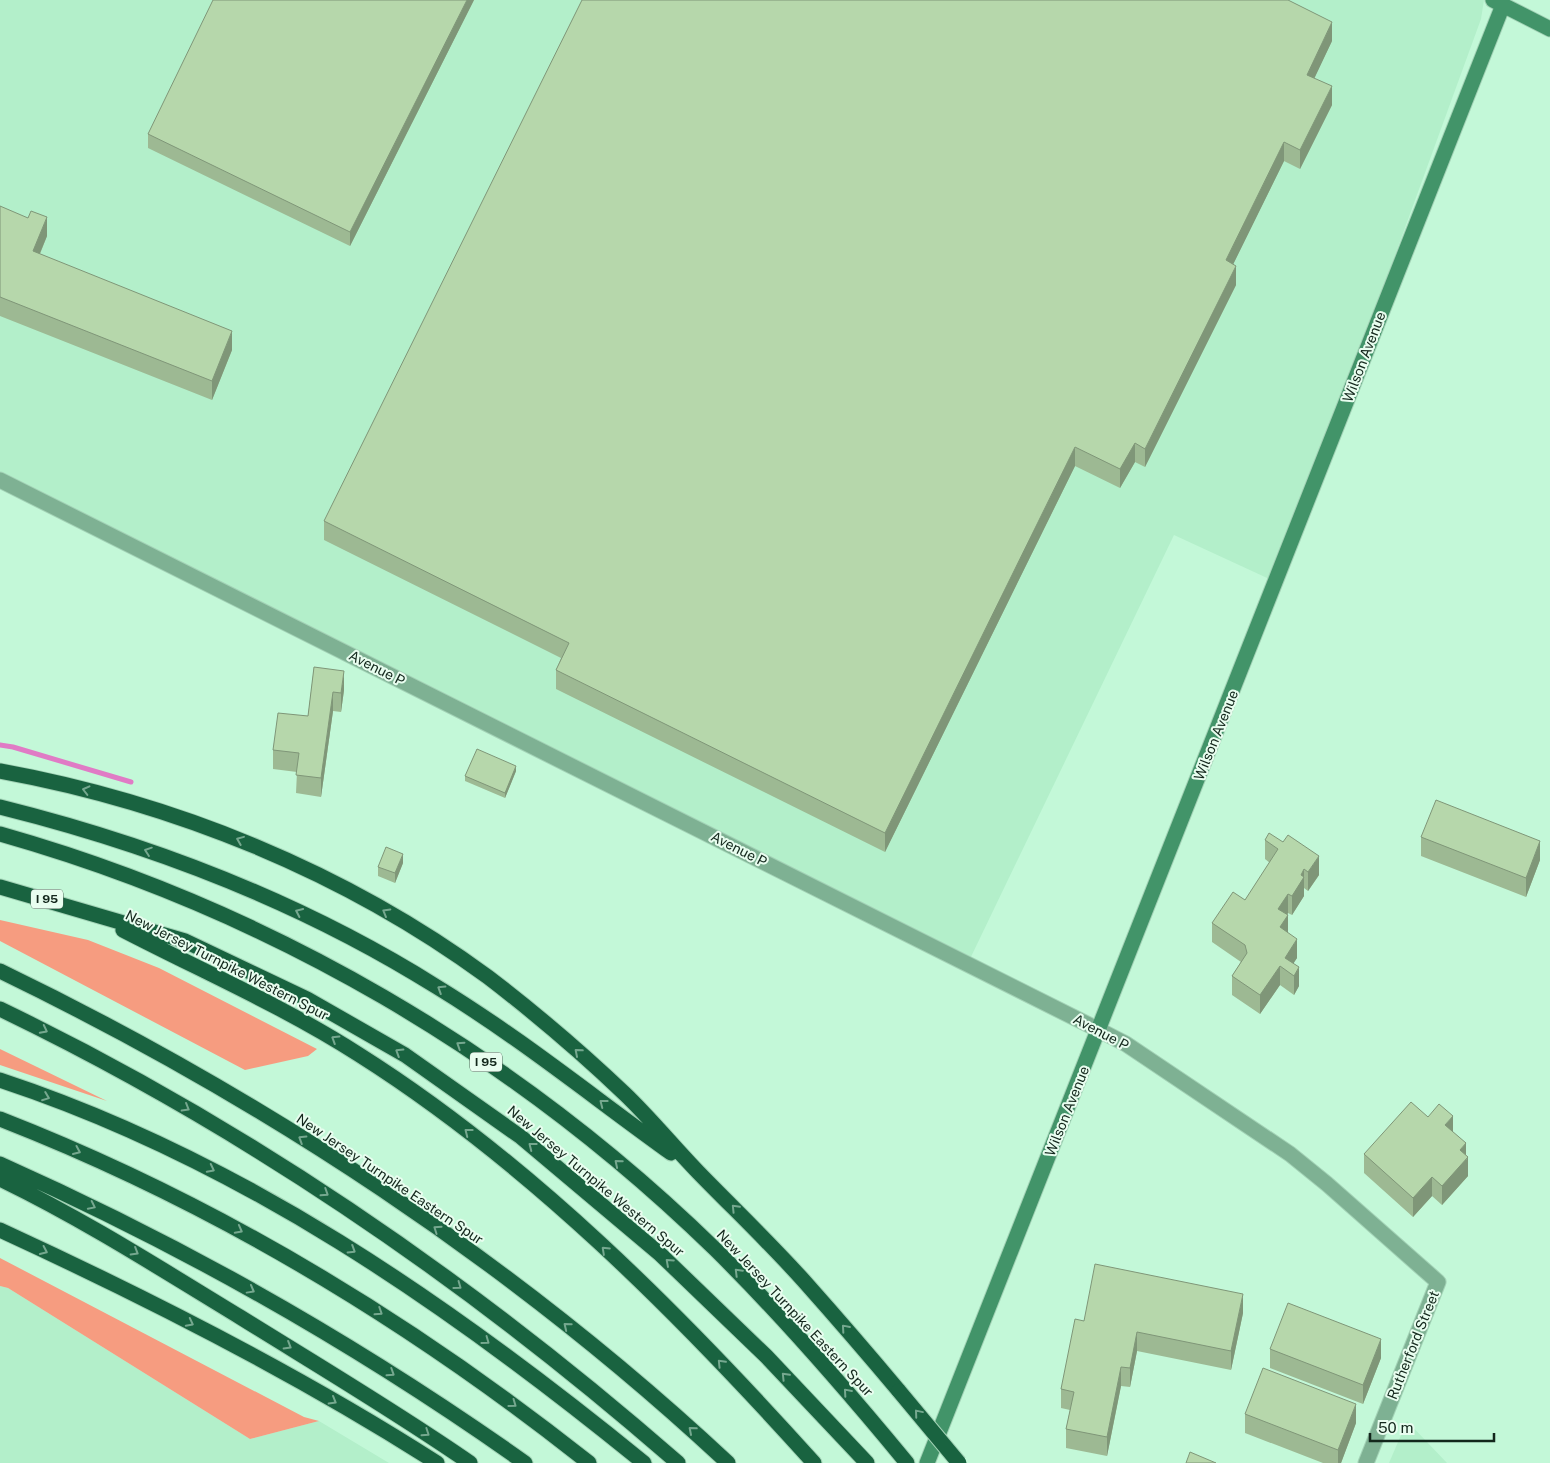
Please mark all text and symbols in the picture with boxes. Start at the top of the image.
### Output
street label: Wilson Avenue [1339,309,1389,404]
street label: Avenue P [346,647,408,689]
street label: Wilson Avenue [1191,688,1241,782]
one-way arrow [83,785,91,795]
street label: Avenue P [708,828,770,870]
one-way arrow [236,836,245,847]
one-way arrow [144,847,153,857]
road number: I 95 [31,890,63,909]
street label: New Jersey Turnpike Western Spur [123,907,331,1023]
one-way arrow [295,907,304,918]
one-way arrow [382,908,391,918]
one-way arrow [438,986,447,996]
street label: Avenue P [1071,1011,1131,1053]
one-way arrow [38,1024,47,1034]
one-way arrow [332,1036,341,1046]
one-way arrow [456,1041,465,1051]
one-way arrow [396,1048,405,1058]
one-way arrow [574,1049,583,1058]
road number: I 95 [470,1052,502,1072]
street label: Wilson Avenue [1042,1064,1092,1158]
one-way arrow [41,1090,50,1101]
one-way arrow [599,1100,609,1109]
one-way arrow [181,1101,190,1111]
street label: New Jersey Turnpike Western Spur [504,1102,688,1260]
street label: New Jersey Turnpike Eastern Spur [294,1110,486,1248]
one-way arrow [465,1129,474,1138]
one-way arrow [298,1135,307,1145]
one-way arrow [529,1143,538,1151]
one-way arrow [72,1145,81,1156]
one-way arrow [615,1160,624,1168]
one-way arrow [205,1163,214,1173]
one-way arrow [319,1187,329,1196]
one-way arrow [87,1200,96,1210]
one-way arrow [732,1205,741,1214]
one-way arrow [234,1224,243,1234]
one-way arrow [433,1226,443,1235]
street label: New Jersey Turnpike Eastern Spur [714,1226,876,1400]
one-way arrow [346,1243,355,1253]
one-way arrow [39,1245,48,1255]
one-way arrow [130,1246,139,1256]
one-way arrow [601,1247,610,1256]
one-way arrow [665,1259,674,1268]
one-way arrow [734,1269,743,1278]
one-way arrow [452,1280,461,1288]
one-way arrow [246,1283,255,1293]
street label: Rutherford Street [1384,1288,1442,1402]
one-way arrow [374,1306,383,1315]
one-way arrow [185,1317,194,1327]
one-way arrow [564,1324,573,1332]
one-way arrow [841,1324,850,1333]
one-way arrow [480,1335,489,1343]
one-way arrow [283,1340,292,1350]
one-way arrow [718,1360,727,1369]
one-way arrow [385,1367,394,1376]
one-way arrow [782,1372,791,1381]
one-way arrow [844,1389,853,1398]
one-way arrow [327,1394,336,1404]
one-way arrow [507,1398,517,1407]
one-way arrow [915,1410,924,1419]
scale bar [1370,1410,1494,1442]
text: 50 m [1378,1419,1413,1436]
one-way arrow [420,1427,430,1436]
one-way arrow [688,1427,697,1436]

